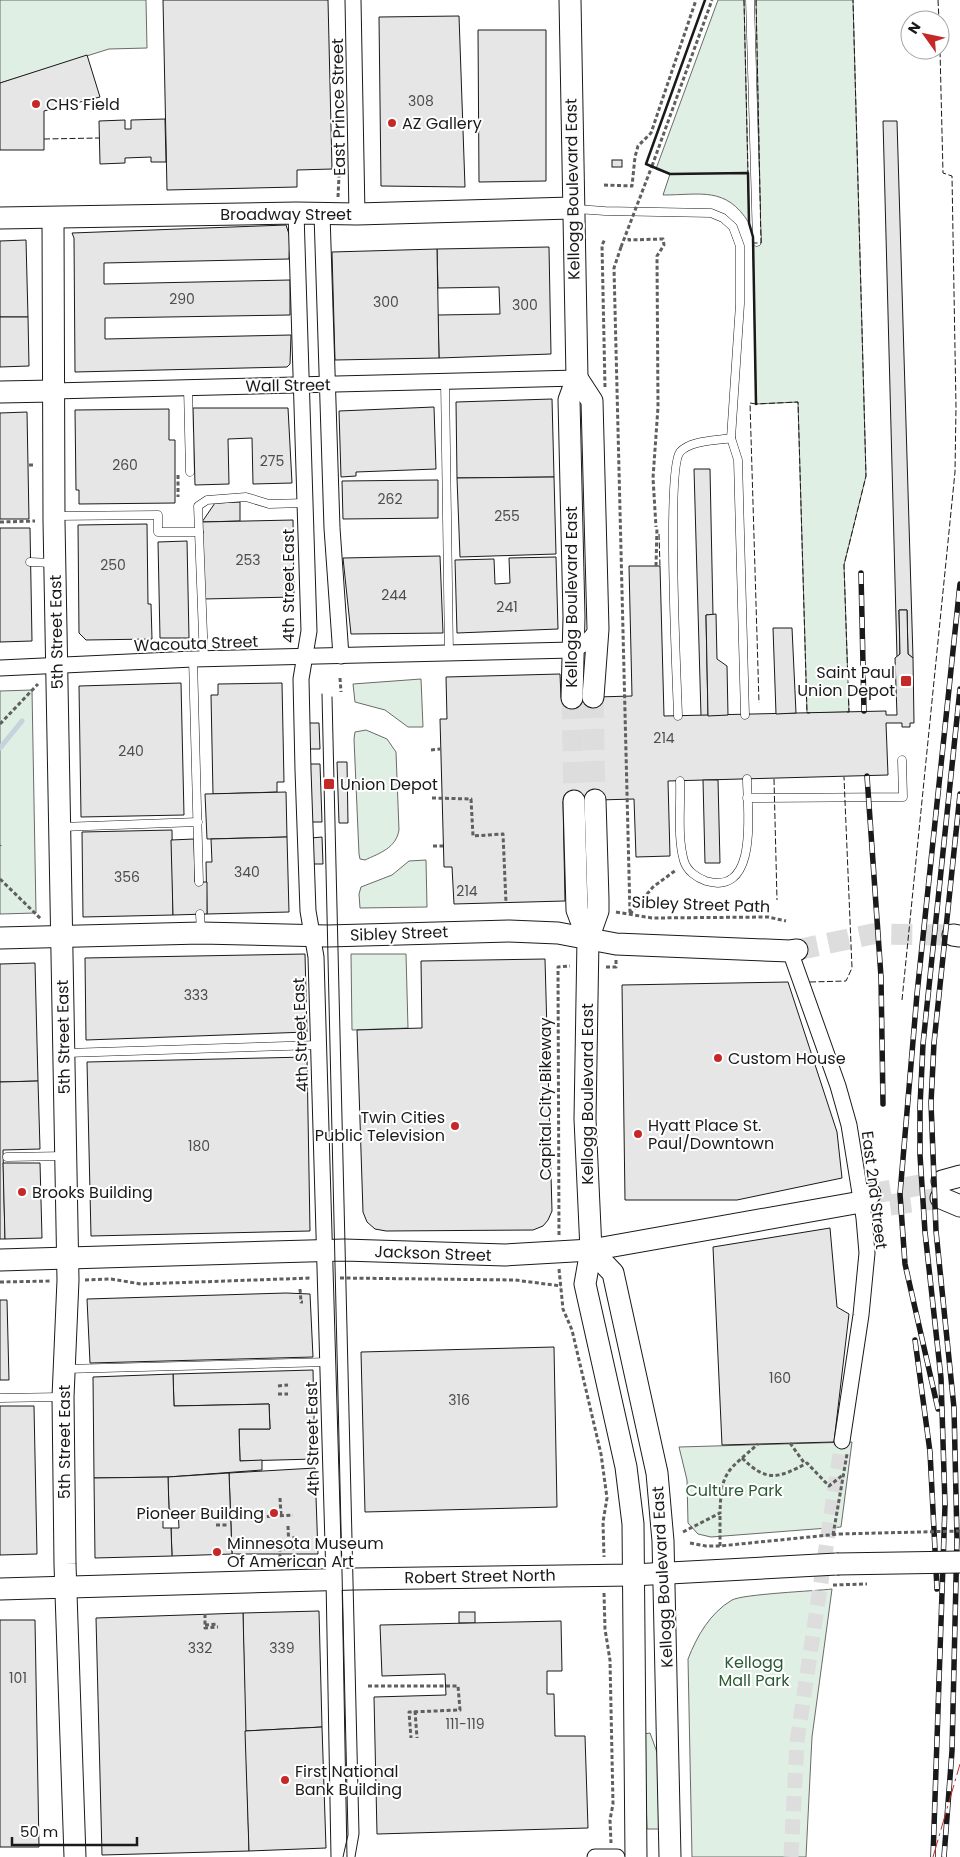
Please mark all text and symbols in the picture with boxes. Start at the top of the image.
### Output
north arrow [900,10,950,60]
text: N [903,18,925,38]
street label: East Prince Street [326,38,351,176]
house number: 308 [408,91,434,111]
place label: CHS Field [46,93,120,116]
marker: CHS Field [30,98,42,110]
street label: Kellogg Boulevard East [559,98,586,280]
place label: AZ Gallery [402,112,482,135]
marker: AZ Gallery [386,117,398,129]
street label: Broadway Street [220,203,352,226]
house number: 290 [169,289,195,309]
house number: 300 [373,292,399,312]
house number: 300 [512,295,538,315]
street label: Wall Street [245,373,331,398]
house number: 275 [260,451,284,471]
house number: 260 [112,455,138,475]
house number: 262 [378,489,403,509]
house number: 255 [494,506,520,526]
street label: Kellogg Boulevard East [560,506,583,688]
street label: 4th Street East [277,528,300,643]
house number: 253 [235,550,261,570]
house number: 250 [100,555,126,575]
street label: 5th Street East [44,574,69,690]
house number: 244 [381,585,407,605]
house number: 241 [496,597,518,617]
street label: Wacouta Street [133,630,259,657]
place label: Saint Paul Union Depot [797,661,895,702]
marker: Saint Paul Union Depot [899,674,913,688]
house number: 214 [653,728,675,748]
house number: 240 [118,741,144,761]
place label: Union Depot [340,773,438,796]
marker: Union Depot [322,777,336,791]
house number: 340 [234,862,260,882]
house number: 356 [114,867,140,887]
house number: 214 [456,881,478,901]
street label: Sibley Street Path [631,891,771,918]
street label: Sibley Street [350,920,449,947]
street label: 4th Street East [287,977,314,1093]
street label: 5th Street East [51,979,76,1095]
house number: 333 [184,985,208,1005]
street label: Kellogg Boulevard East [576,1003,599,1185]
street label: Capital City Bikeway [534,1017,557,1181]
place label: Custom House [728,1047,846,1070]
marker: Custom House [712,1052,724,1064]
place label: Twin Cities Public Television [315,1106,445,1147]
place label: Hyatt Place St. Paul/Downtown [648,1114,774,1155]
marker: Twin Cities Public Television [449,1120,461,1132]
marker: Hyatt Place St. Paul/Downtown [632,1128,644,1140]
street label: East 2nd Street [856,1130,893,1251]
house number: 180 [188,1136,210,1156]
place label: Brooks Building [32,1181,153,1204]
marker: Brooks Building [16,1186,28,1198]
street label: Jackson Street [374,1240,492,1267]
house number: 160 [769,1368,791,1388]
street label: 4th Street East [300,1381,325,1497]
street label: 5th Street East [53,1384,76,1499]
house number: 316 [448,1390,470,1410]
park label: Culture Park [685,1479,783,1502]
street label: Kellogg Boulevard East [646,1485,679,1668]
place label: Pioneer Building [137,1502,264,1525]
marker: Pioneer Building [268,1507,280,1519]
place label: Minnesota Museum Of American Art [227,1532,384,1573]
marker: Minnesota Museum Of American Art [211,1546,223,1558]
street label: Robert Street North [404,1564,556,1589]
house number: 332 [188,1638,212,1658]
house number: 339 [269,1638,295,1658]
park label: Kellogg Mall Park [718,1651,790,1692]
house number: 101 [9,1668,27,1688]
house number: 111-119 [446,1714,484,1734]
place label: First National Bank Building [295,1760,402,1801]
marker: First National Bank Building [279,1774,291,1786]
scale bar [12,1814,138,1846]
text: 50 m [20,1821,58,1842]

